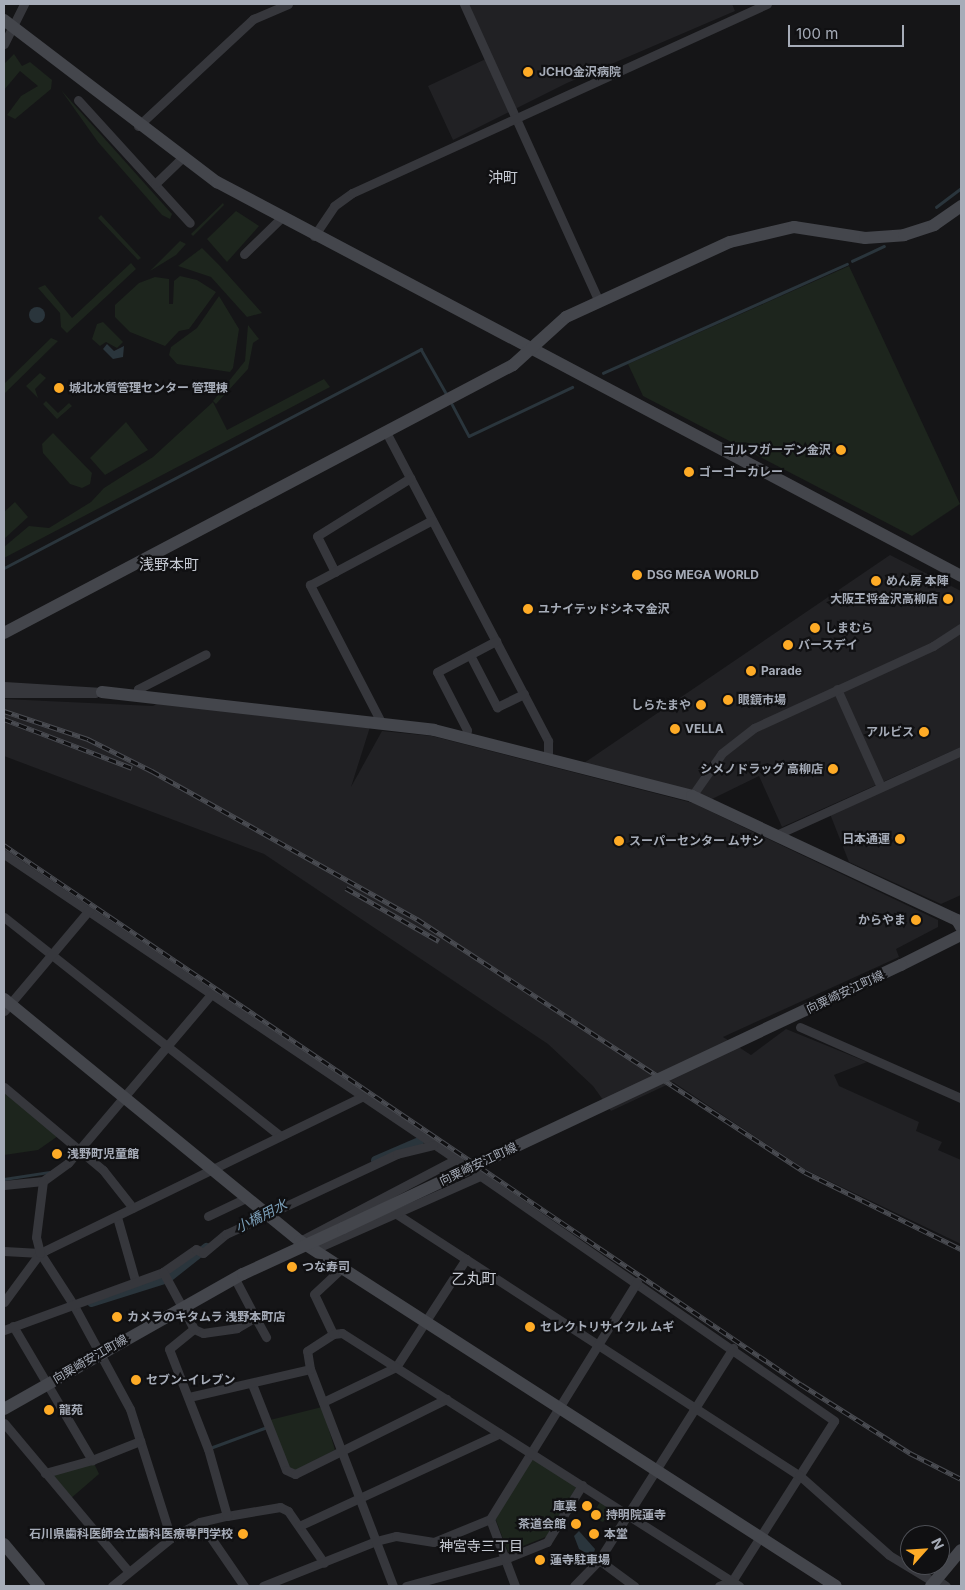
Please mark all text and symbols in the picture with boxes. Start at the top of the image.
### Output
scale bar [790,15,906,47]
text: 100 m [796,24,838,43]
marker: JCHO金沢病院 [521,65,535,79]
place label: JCHO金沢病院 [539,65,621,79]
district label: 沖町 [488,169,518,187]
place label: 城北水質管理センター 管理棟 [69,381,228,395]
marker: 城北水質管理センター 管理棟 [53,382,65,394]
place label: ゴルフガーデン金沢 [723,443,831,457]
marker: ゴルフガーデン金沢 [835,444,847,456]
place label: ゴーゴーカレー [699,465,783,479]
marker: ゴーゴーカレー [683,466,695,478]
district label: 浅野本町 [139,556,199,574]
place label: DSG MEGA WORLD [647,568,759,582]
marker: DSG MEGA WORLD [631,569,643,581]
place label: めん房 本陣 [886,574,949,588]
marker: めん房 本陣 [870,575,882,587]
place label: 大阪王将金沢高柳店 [830,592,938,606]
marker: 大阪王将金沢高柳店 [942,593,954,605]
place label: ユナイテッドシネマ金沢 [538,602,670,616]
marker: ユナイテッドシネマ金沢 [522,603,534,615]
place label: しまむら [825,621,873,635]
marker: しまむら [809,622,821,634]
place label: バースデイ [798,638,858,652]
marker: バースデイ [782,639,794,651]
place label: Parade [761,664,802,678]
marker: Parade [745,665,757,677]
place label: 眼鏡市場 [738,693,786,707]
marker: 眼鏡市場 [722,694,734,706]
place label: しらたまや [631,698,691,712]
marker: しらたまや [695,699,707,711]
place label: VELLA [685,722,724,736]
marker: VELLA [669,723,681,735]
place label: アルビス [866,725,914,739]
marker: アルビス [918,726,930,738]
place label: シメノドラッグ 高柳店 [700,762,823,776]
marker: シメノドラッグ 高柳店 [827,763,839,775]
place label: 日本通運 [842,832,890,846]
marker: 日本通運 [894,833,906,845]
place label: スーパーセンター ムサシ [629,834,764,848]
marker: スーパーセンター ムサシ [613,835,625,847]
place label: からやま [858,913,906,927]
marker: からやま [910,914,922,926]
street label: 向粟崎安江町線 [804,968,886,1016]
street label: 向粟崎安江町線 [437,1140,519,1188]
place label: 浅野町児童館 [67,1147,139,1161]
marker: 浅野町児童館 [51,1148,63,1160]
water label: 小橋用水 [232,1196,290,1236]
place label: つな寿司 [302,1260,350,1274]
marker: つな寿司 [286,1261,298,1273]
district label: 乙丸町 [452,1270,496,1288]
place label: カメラのキタムラ 浅野本町店 [127,1310,286,1324]
marker: カメラのキタムラ 浅野本町店 [111,1311,123,1323]
place label: セレクトリサイクル ムギ [540,1320,675,1334]
marker: セレクトリサイクル ムギ [524,1321,536,1333]
street label: 向粟崎安江町線 [50,1332,130,1386]
place label: セブン-イレブン [146,1373,236,1387]
marker: セブン-イレブン [130,1374,142,1386]
place label: 龍苑 [59,1403,83,1417]
marker: 龍苑 [43,1404,55,1416]
place label: 庫裏 [553,1499,577,1513]
marker: 庫裏 [581,1500,593,1512]
place label: 持明院蓮寺 [606,1508,666,1522]
marker: 持明院蓮寺 [590,1509,602,1521]
place label: 茶道会館 [518,1517,566,1531]
marker: 茶道会館 [570,1518,582,1530]
north arrow [900,1525,950,1575]
place label: 石川県歯科医師会立歯科医療専門学校 [29,1527,233,1541]
place label: 本堂 [604,1527,628,1541]
marker: 石川県歯科医師会立歯科医療専門学校 [237,1528,249,1540]
marker: 本堂 [588,1528,600,1540]
text: N [928,1535,948,1552]
district label: 神宮寺三丁目 [439,1538,523,1554]
place label: 蓮寺駐車場 [550,1553,610,1567]
marker: 蓮寺駐車場 [534,1554,546,1566]

